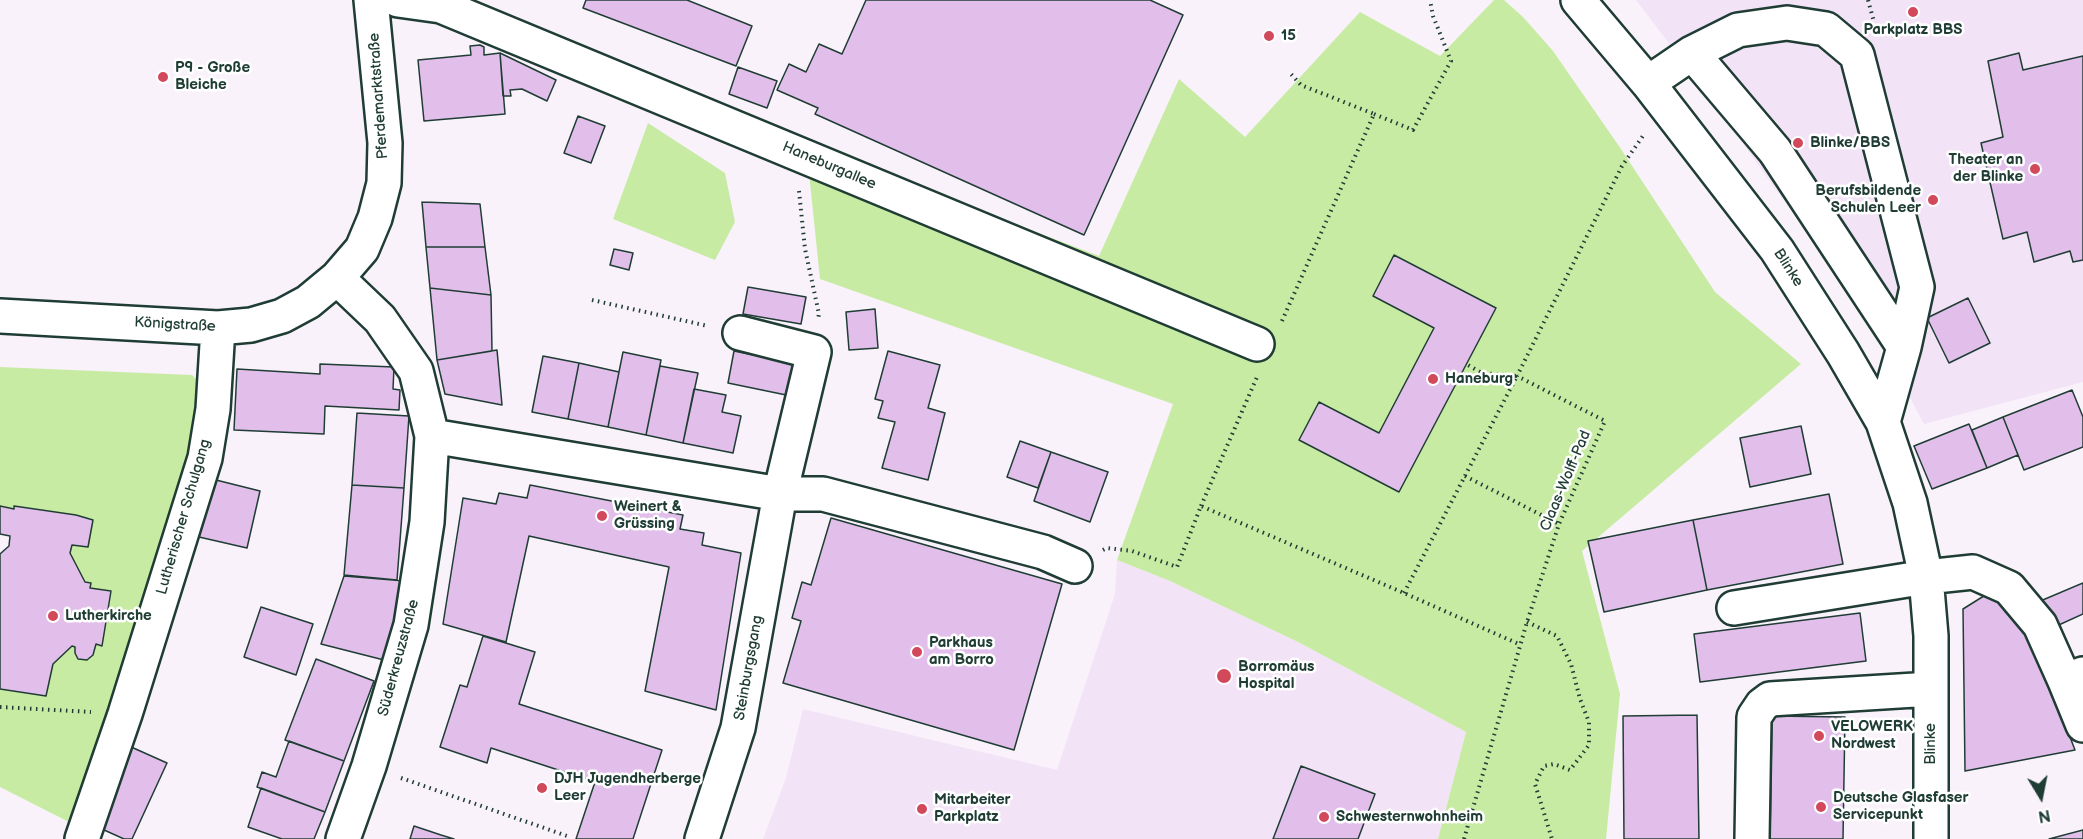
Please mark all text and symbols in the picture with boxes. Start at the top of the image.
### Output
marker: Parkplatz BBS [1906,5,1920,19]
place label: Parkplatz BBS [1864,21,1962,39]
place label: 15 [1281,27,1296,45]
marker: 15 [1262,29,1276,43]
street label: Pferdemarktstraße [366,32,392,160]
place label: P9 - Große Bleiche [175,59,250,94]
marker: P9 - Große Bleiche [156,70,170,84]
place label: Blinke/BBS [1810,134,1890,152]
marker: Blinke/BBS [1791,136,1805,150]
street label: Haneburgallee [779,138,879,194]
place label: Theater an der Blinke [1949,151,2023,186]
marker: Theater an der Blinke [2028,162,2042,176]
place label: Berufsbildende Schulen Leer [1815,182,1921,217]
marker: Berufsbildende Schulen Leer [1926,193,1940,207]
street label: Blinke [1769,246,1807,290]
street label: Königstraße [134,314,216,336]
place label: Haneburg [1445,370,1513,388]
marker: Haneburg [1426,372,1440,386]
street label: Claas-Wolff-Pad [1537,428,1595,534]
street label: Lutherischer Schulgang [153,437,215,597]
place label: Weinert & Grüssing [614,498,682,533]
marker: Weinert & Grüssing [595,509,609,523]
street label: Süderkreuzstraße [375,598,423,718]
place label: Lutherkirche [65,607,152,625]
marker: Lutherkirche [46,609,60,623]
street label: Steinburgsgang [731,614,767,722]
place label: Parkhaus am Borro [929,634,994,669]
marker: Parkhaus am Borro [910,645,924,659]
place label: Borromäus Hospital [1238,658,1314,693]
marker: Borromäus Hospital [1215,667,1233,685]
place label: VELOWERK Nordwest [1831,718,1913,753]
street label: Blinke [1922,723,1940,765]
marker: VELOWERK Nordwest [1812,729,1826,743]
north arrow [2011,767,2071,827]
place label: DJH Jugendherberge Leer [554,770,701,805]
marker: DJH Jugendherberge Leer [535,781,549,795]
place label: Deutsche Glasfaser Servicepunkt [1833,789,1968,824]
place label: Mitarbeiter Parkplatz [934,791,1010,826]
marker: Deutsche Glasfaser Servicepunkt [1814,800,1828,814]
marker: Mitarbeiter Parkplatz [915,802,929,816]
text: N [2037,805,2052,826]
place label: Schwesternwohnheim [1336,808,1483,826]
marker: Schwesternwohnheim [1317,810,1331,824]

